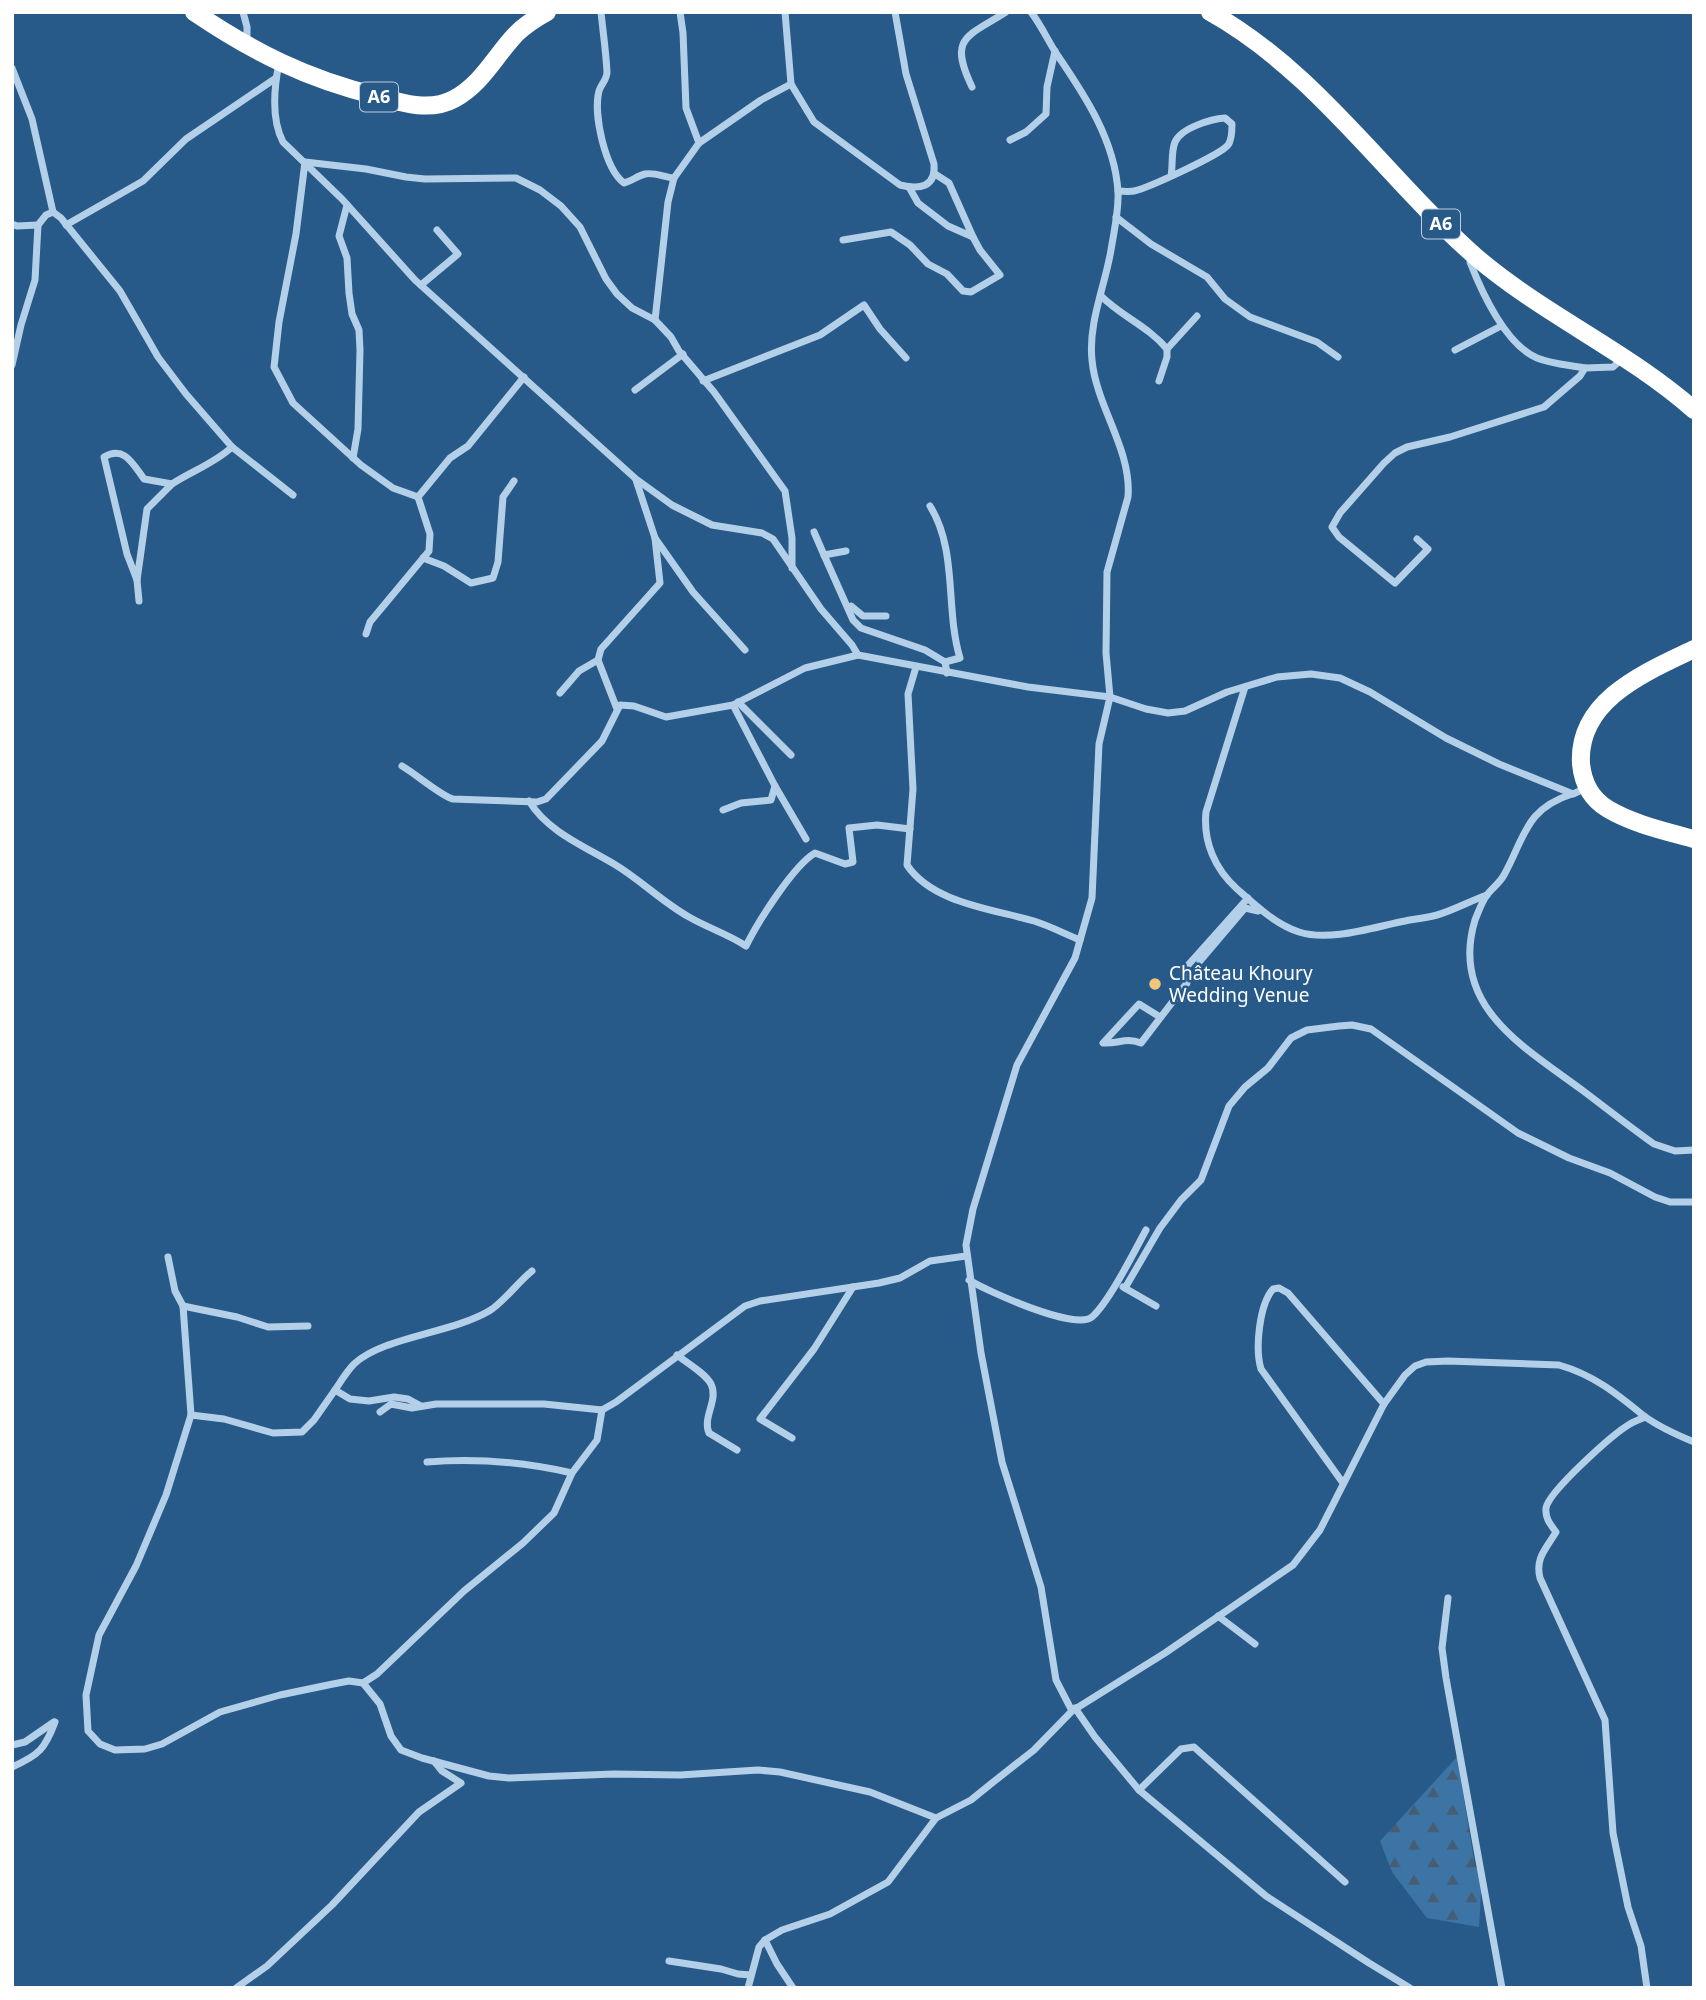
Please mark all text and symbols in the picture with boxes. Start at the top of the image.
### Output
road number: A6 [360,82,398,112]
road number: A6 [1422,210,1460,238]
place label: Château Khoury Wedding Venue [1169,960,1313,1008]
marker: Château Khoury Wedding Venue [1147,976,1163,992]

